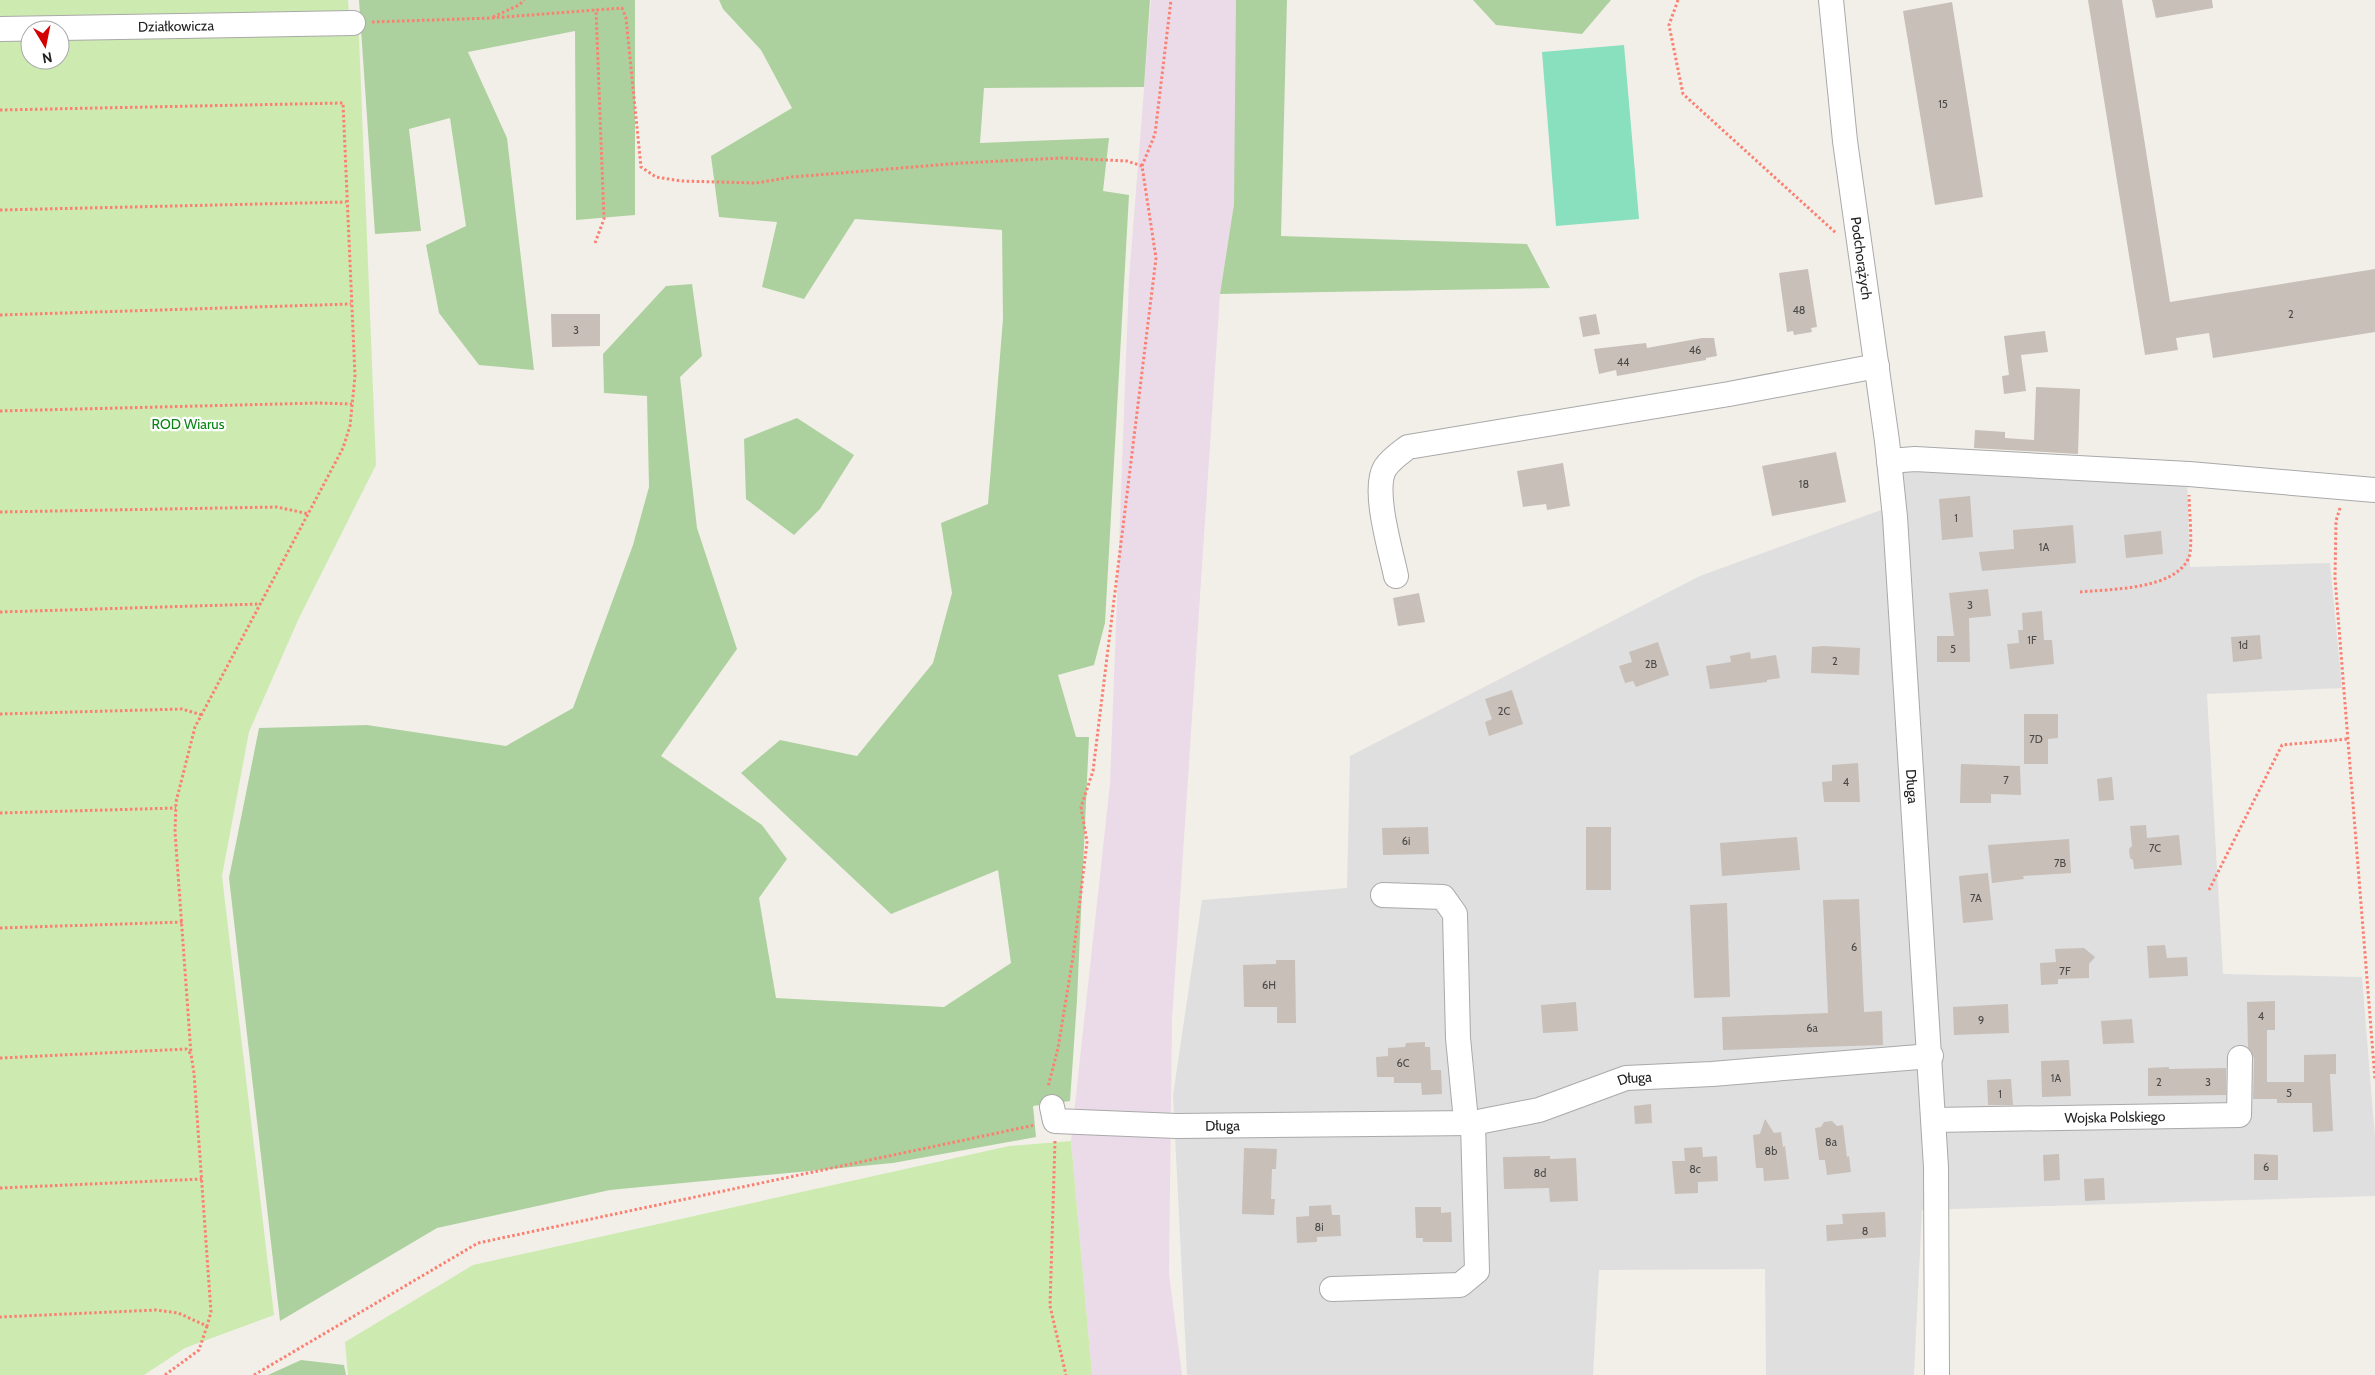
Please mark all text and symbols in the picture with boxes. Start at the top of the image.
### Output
street label: Działkowicza [138,16,214,36]
north arrow [20,20,70,70]
text: N [41,48,54,68]
house number: 15 [1938,97,1948,111]
street label: Podchorążych [1847,215,1876,301]
house number: 48 [1792,303,1806,317]
house number: 2 [2288,307,2294,321]
house number: 3 [573,323,579,337]
house number: 46 [1689,343,1701,357]
house number: 44 [1617,355,1630,369]
park label: ROD Wiarus [152,415,225,433]
house number: 18 [1799,477,1809,491]
house number: 1 [1954,511,1958,525]
house number: 1A [2039,540,2049,554]
house number: 3 [1967,598,1973,612]
house number: 1F [2027,633,2037,647]
house number: 1d [2238,638,2248,652]
house number: 5 [1950,642,1956,656]
house number: 2 [1832,654,1838,668]
house number: 2B [1645,657,1658,671]
house number: 2C [1498,704,1510,718]
house number: 7D [2029,732,2043,746]
street label: Długa [1902,769,1922,805]
house number: 7 [2003,773,2009,787]
house number: 4 [1843,775,1850,789]
house number: 6i [1402,834,1410,848]
house number: 7C [2149,841,2161,855]
house number: 7B [2054,856,2066,870]
house number: 7A [1970,891,1982,905]
house number: 6 [1851,940,1857,954]
house number: 7F [2059,964,2071,978]
house number: 6H [1262,978,1276,992]
house number: 4 [2258,1009,2265,1023]
house number: 9 [1978,1013,1984,1027]
house number: 6a [1806,1021,1818,1035]
house number: 6C [1396,1056,1410,1070]
street label: Długa [1615,1068,1653,1089]
house number: 1A [2051,1071,2061,1085]
house number: 2 [2156,1075,2162,1089]
house number: 3 [2205,1075,2211,1089]
house number: 5 [2286,1086,2292,1100]
house number: 1 [1998,1087,2002,1101]
street label: Wojska Polskiego [2064,1107,2166,1127]
street label: Długa [1205,1116,1240,1135]
house number: 8a [1825,1135,1838,1149]
house number: 8b [1765,1144,1777,1158]
house number: 6 [2263,1160,2269,1174]
house number: 8c [1689,1162,1701,1176]
house number: 8d [1534,1166,1546,1180]
house number: 8i [1315,1220,1324,1234]
house number: 8 [1862,1224,1868,1238]

